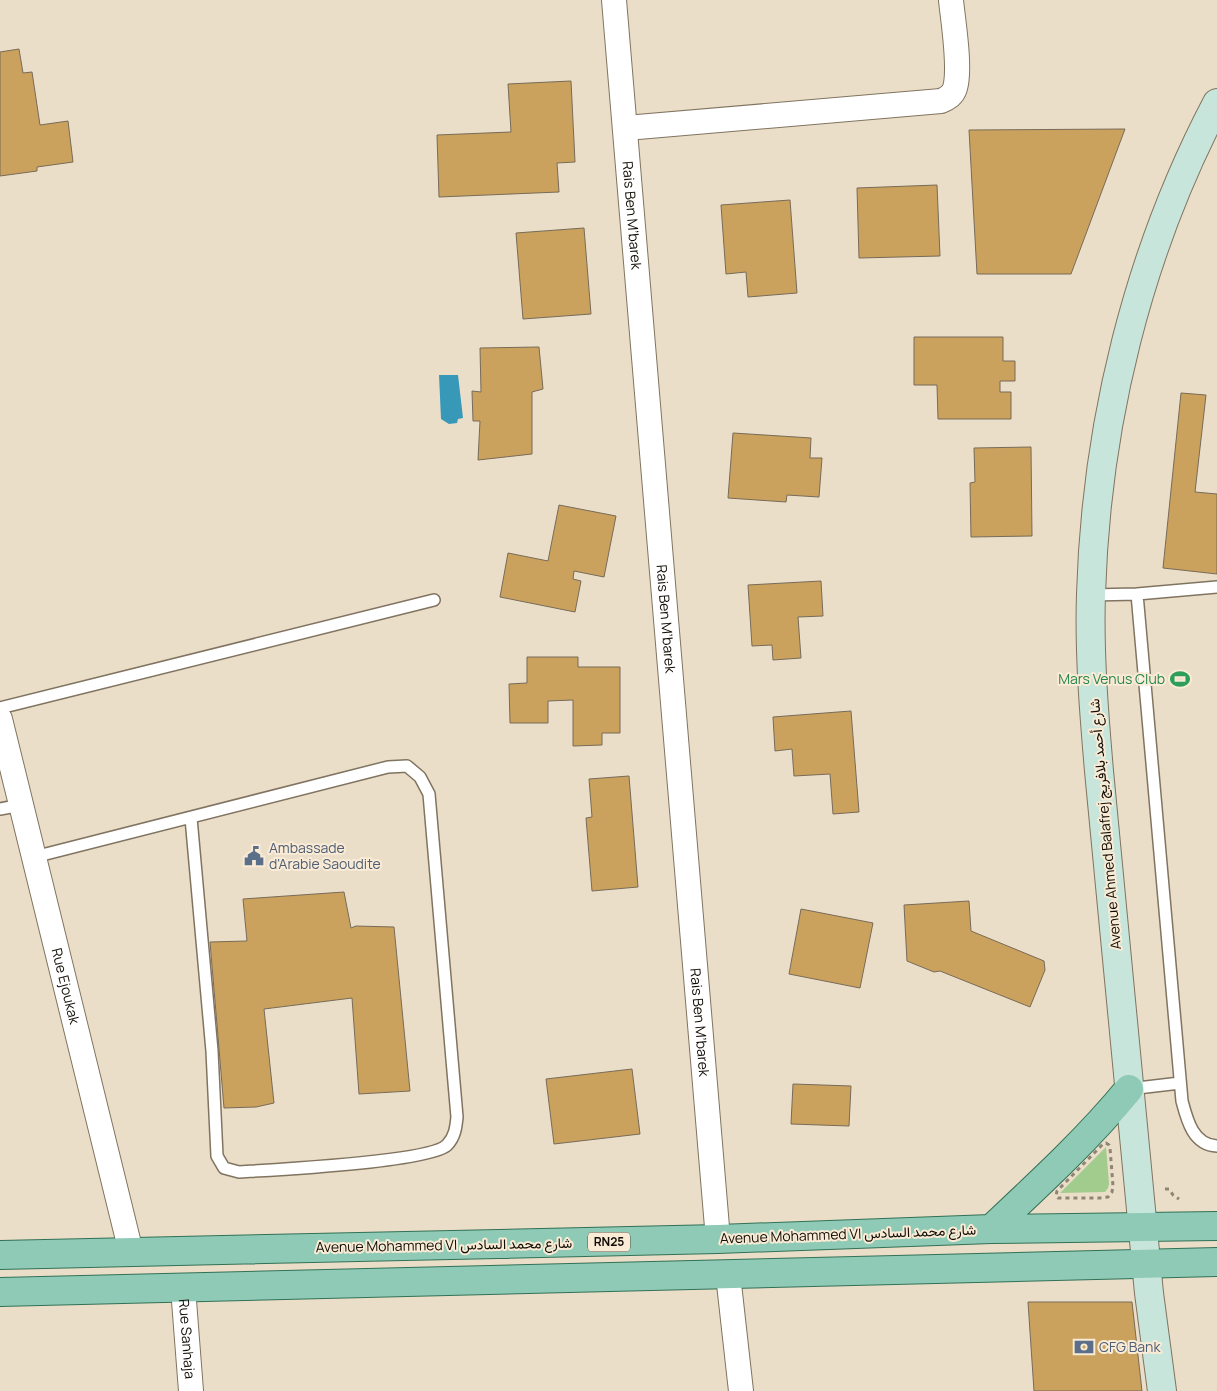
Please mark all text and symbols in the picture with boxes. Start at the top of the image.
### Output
street label: Rais Ben M’barek [619,160,647,271]
street label: Rais Ben M’barek [652,564,681,675]
sports icon: Mars Venus Club [1169,668,1191,690]
place label: Mars Venus Club [1058,669,1165,688]
street label: Avenue Ahmed Balafrej شارع أحمد بلافريج [1084,698,1127,950]
place label: Ambassade d'Arabie Saoudite [269,838,381,873]
public building icon: Ambassade d'Arabie Saoudite [243,845,265,867]
street label: Rue Ejoukak [48,946,85,1027]
street label: Rais Ben M’barek [686,967,714,1078]
street label: Avenue Mohammed VI شارع محمد السادس [719,1220,977,1249]
road number: RN25 [588,1232,630,1252]
street label: Avenue Mohammed VI شارع محمد السادس [316,1233,572,1258]
street label: Rue Sanhaja [175,1298,200,1380]
bank icon: CFG Bank [1073,1336,1095,1358]
place label: CFG Bank [1099,1337,1161,1356]

